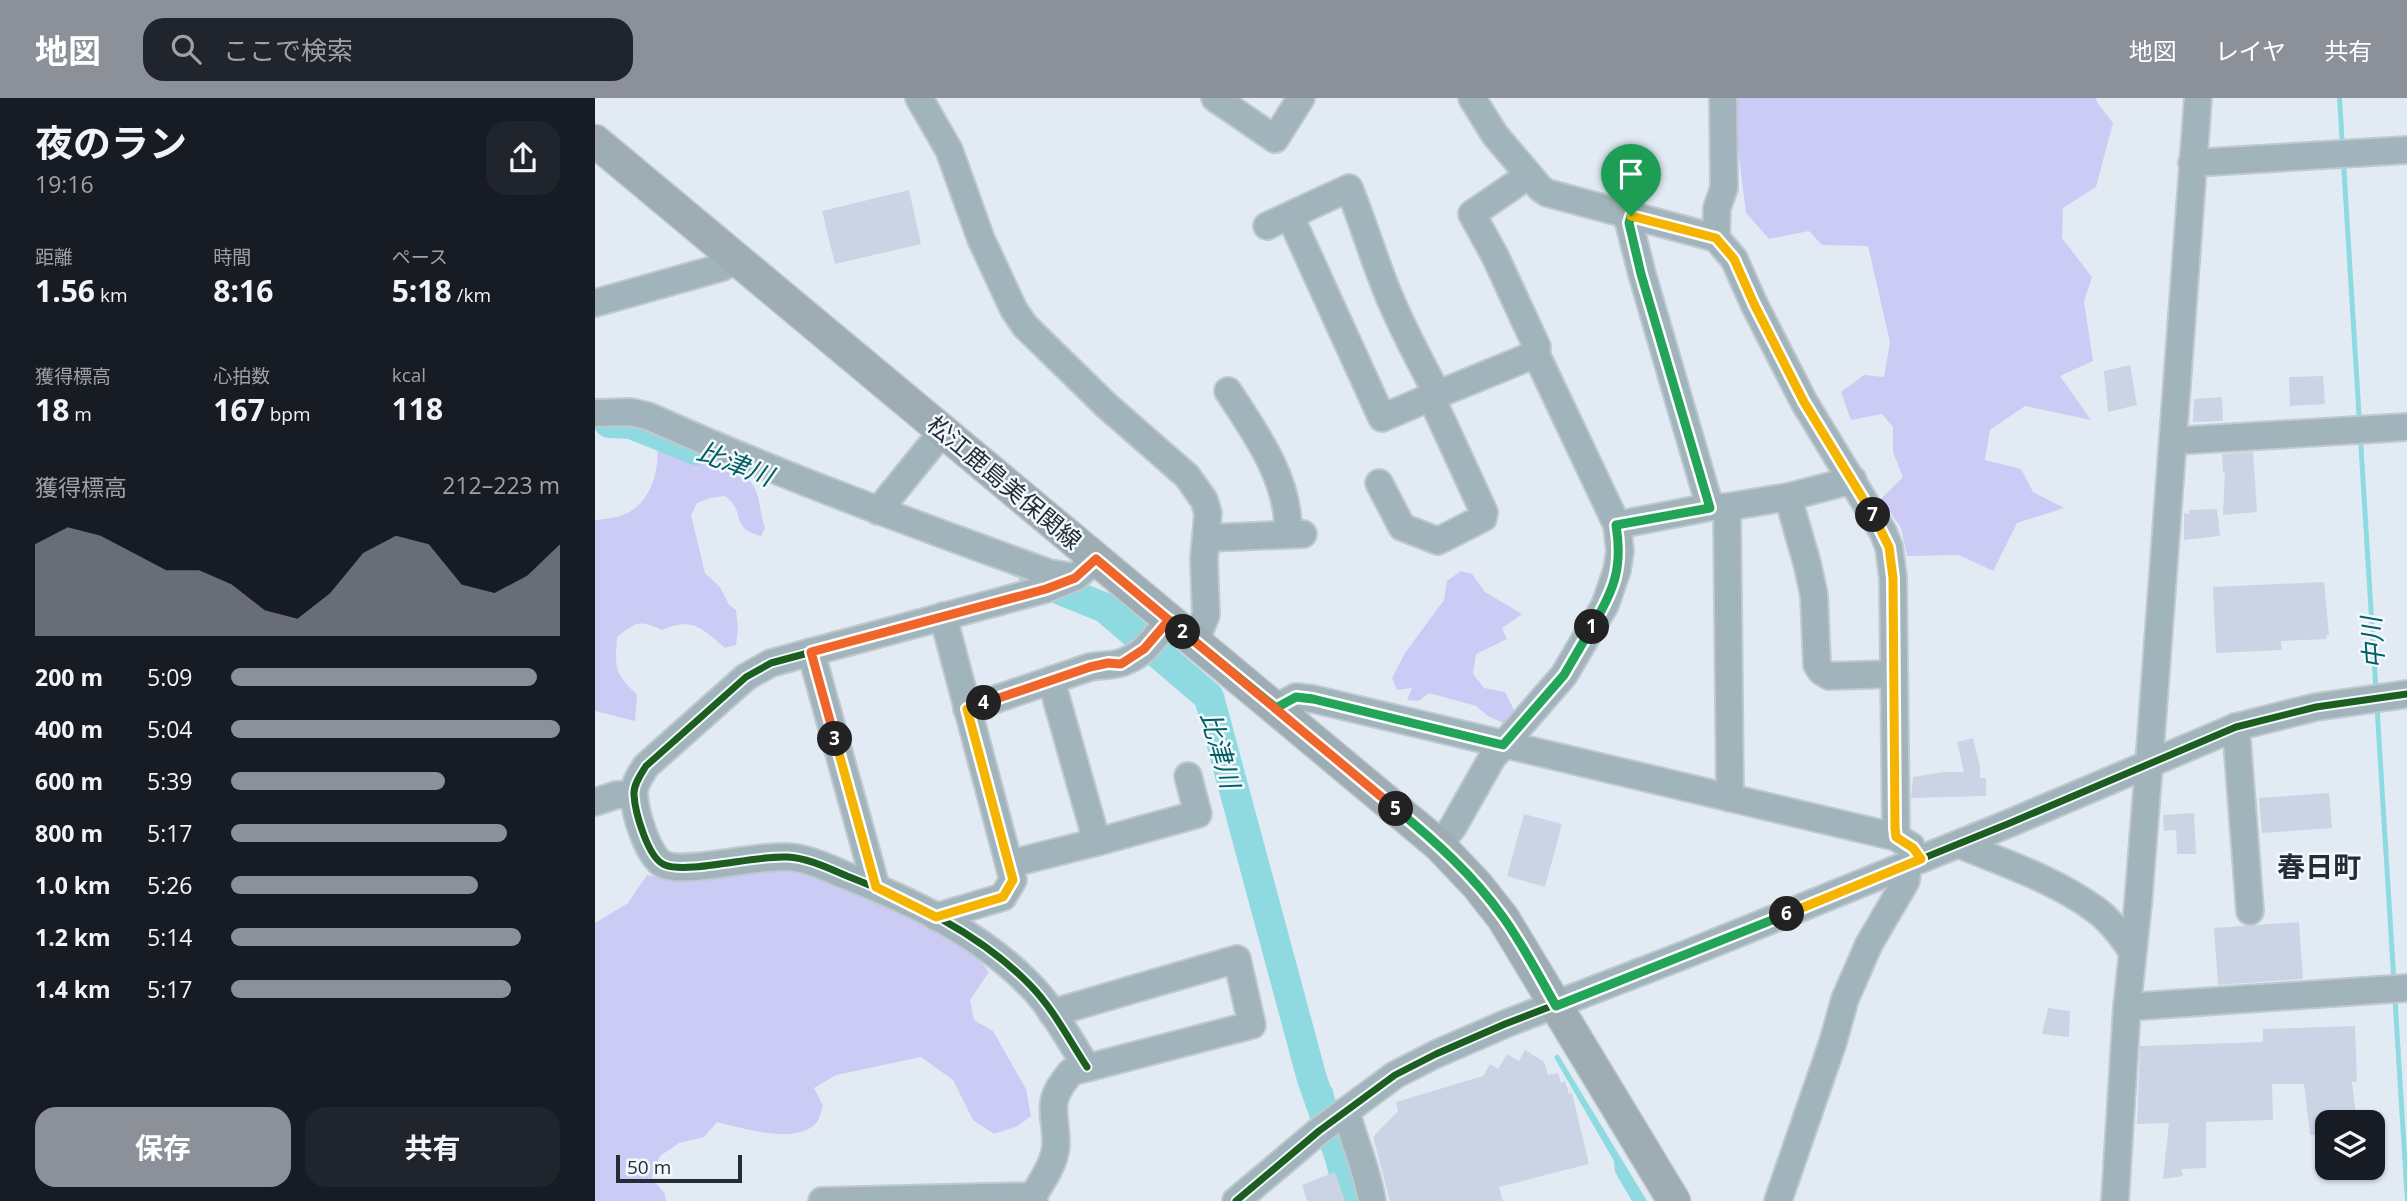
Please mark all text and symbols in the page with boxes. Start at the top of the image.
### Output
search box [143,18,633,81]
text: 地図 [35,28,101,73]
icon: search [167,30,205,68]
text: ここで検索 [223,32,353,68]
text: 地図 [2129,34,2177,67]
text: レイヤ [2215,34,2286,67]
text: 共有 [2324,34,2372,67]
text: 夜のラン [35,116,187,168]
button: share [486,121,560,195]
pin [1601,144,1661,216]
icon: arrive [1612,155,1650,193]
text: 19:16 [35,168,94,200]
text: 距離 [35,244,73,270]
text: 時間 [213,244,251,270]
text: ペース [392,244,448,270]
text: 1.56 [35,270,95,311]
text: 8:16 [213,270,273,311]
text: 5:18 [392,270,452,311]
text: km [95,282,128,308]
text: /km [452,282,491,308]
text: kcal [392,362,426,388]
text: 獲得標高 [35,363,111,389]
text: 心拍数 [213,363,270,389]
text: 118 [392,388,443,429]
text: 18 [35,389,69,430]
text: 167 [213,389,265,430]
text: m [69,401,92,427]
text: bpm [265,401,311,427]
street label: 松江鹿島美保関線 [921,408,1089,556]
water label: 比津川 [692,432,781,495]
text: 212–223 m [442,469,560,501]
text: 獲得標高 [35,471,127,503]
pin: 7 [1855,498,1891,532]
text: 7 [1867,501,1878,527]
pin: 1 [1574,610,1609,644]
text: 1 [1586,613,1597,639]
water label: 中川 [2352,613,2392,670]
pin: 2 [1165,614,1201,650]
text: 2 [1177,618,1188,644]
text: 200 m [35,661,103,693]
text: 5:09 [147,661,193,693]
pin: 4 [967,686,1001,720]
text: 4 [978,689,989,715]
water label: 比津川 [1193,707,1250,795]
text: 400 m [35,713,103,745]
text: 5:04 [147,713,193,745]
pin: 3 [817,722,853,756]
text: 3 [829,725,840,751]
text: 600 m [35,765,103,797]
text: 5:39 [147,765,193,797]
pin: 5 [1379,792,1413,826]
text: 5 [1390,795,1401,821]
text: 800 m [35,817,103,849]
text: 5:17 [147,817,193,849]
district label: 春日町 [2277,847,2361,885]
text: 1.0 km [35,869,111,901]
text: 5:26 [147,869,193,901]
pin: 6 [1769,896,1805,932]
text: 6 [1781,900,1792,926]
text: 1.2 km [35,921,111,953]
text: 5:14 [147,921,193,953]
text: 1.4 km [35,973,111,1005]
text: 5:17 [147,973,193,1005]
button: 保存 [35,1107,291,1187]
button: 共有 [305,1107,560,1187]
map controls [2315,1110,2385,1180]
button: layers [2315,1110,2385,1180]
scale bar [616,1152,742,1184]
text: 50 m [627,1154,671,1180]

